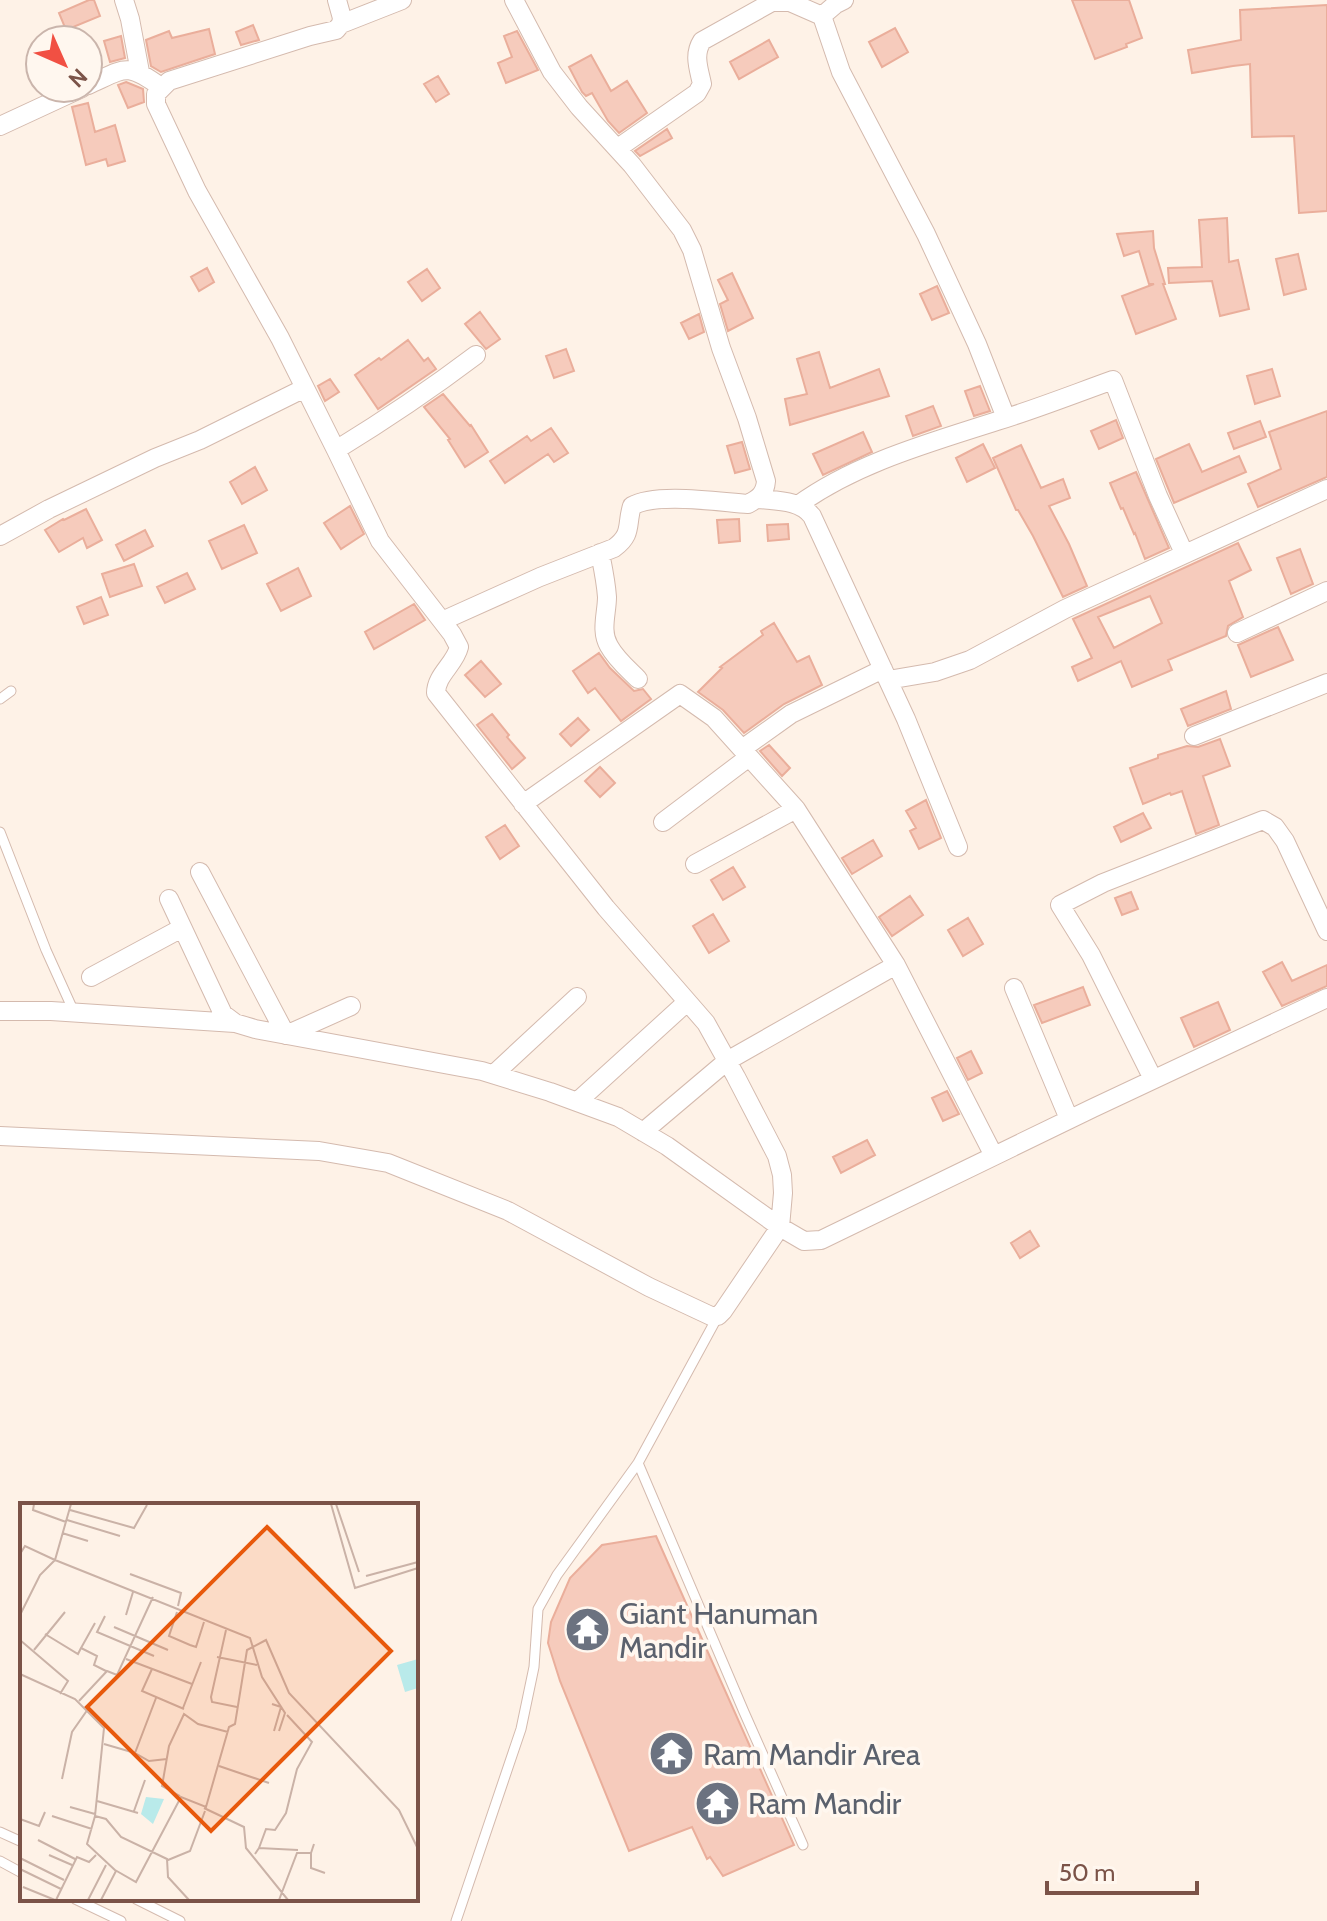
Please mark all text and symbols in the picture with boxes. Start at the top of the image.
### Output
north arrow [24,24,104,104]
text: N [63,63,93,93]
inset map [20,1503,418,1901]
place label: Giant Hanuman Mandir [619,1595,818,1666]
temple icon: Giant Hanuman Mandir [564,1606,612,1654]
temple icon: Ram Mandir Area [648,1730,696,1778]
place label: Ram Mandir Area [703,1736,921,1773]
temple icon: Ram Mandir [693,1779,741,1827]
place label: Ram Mandir [748,1785,902,1822]
scale bar [1047,1845,1197,1895]
text: 50 m [1059,1858,1115,1887]

